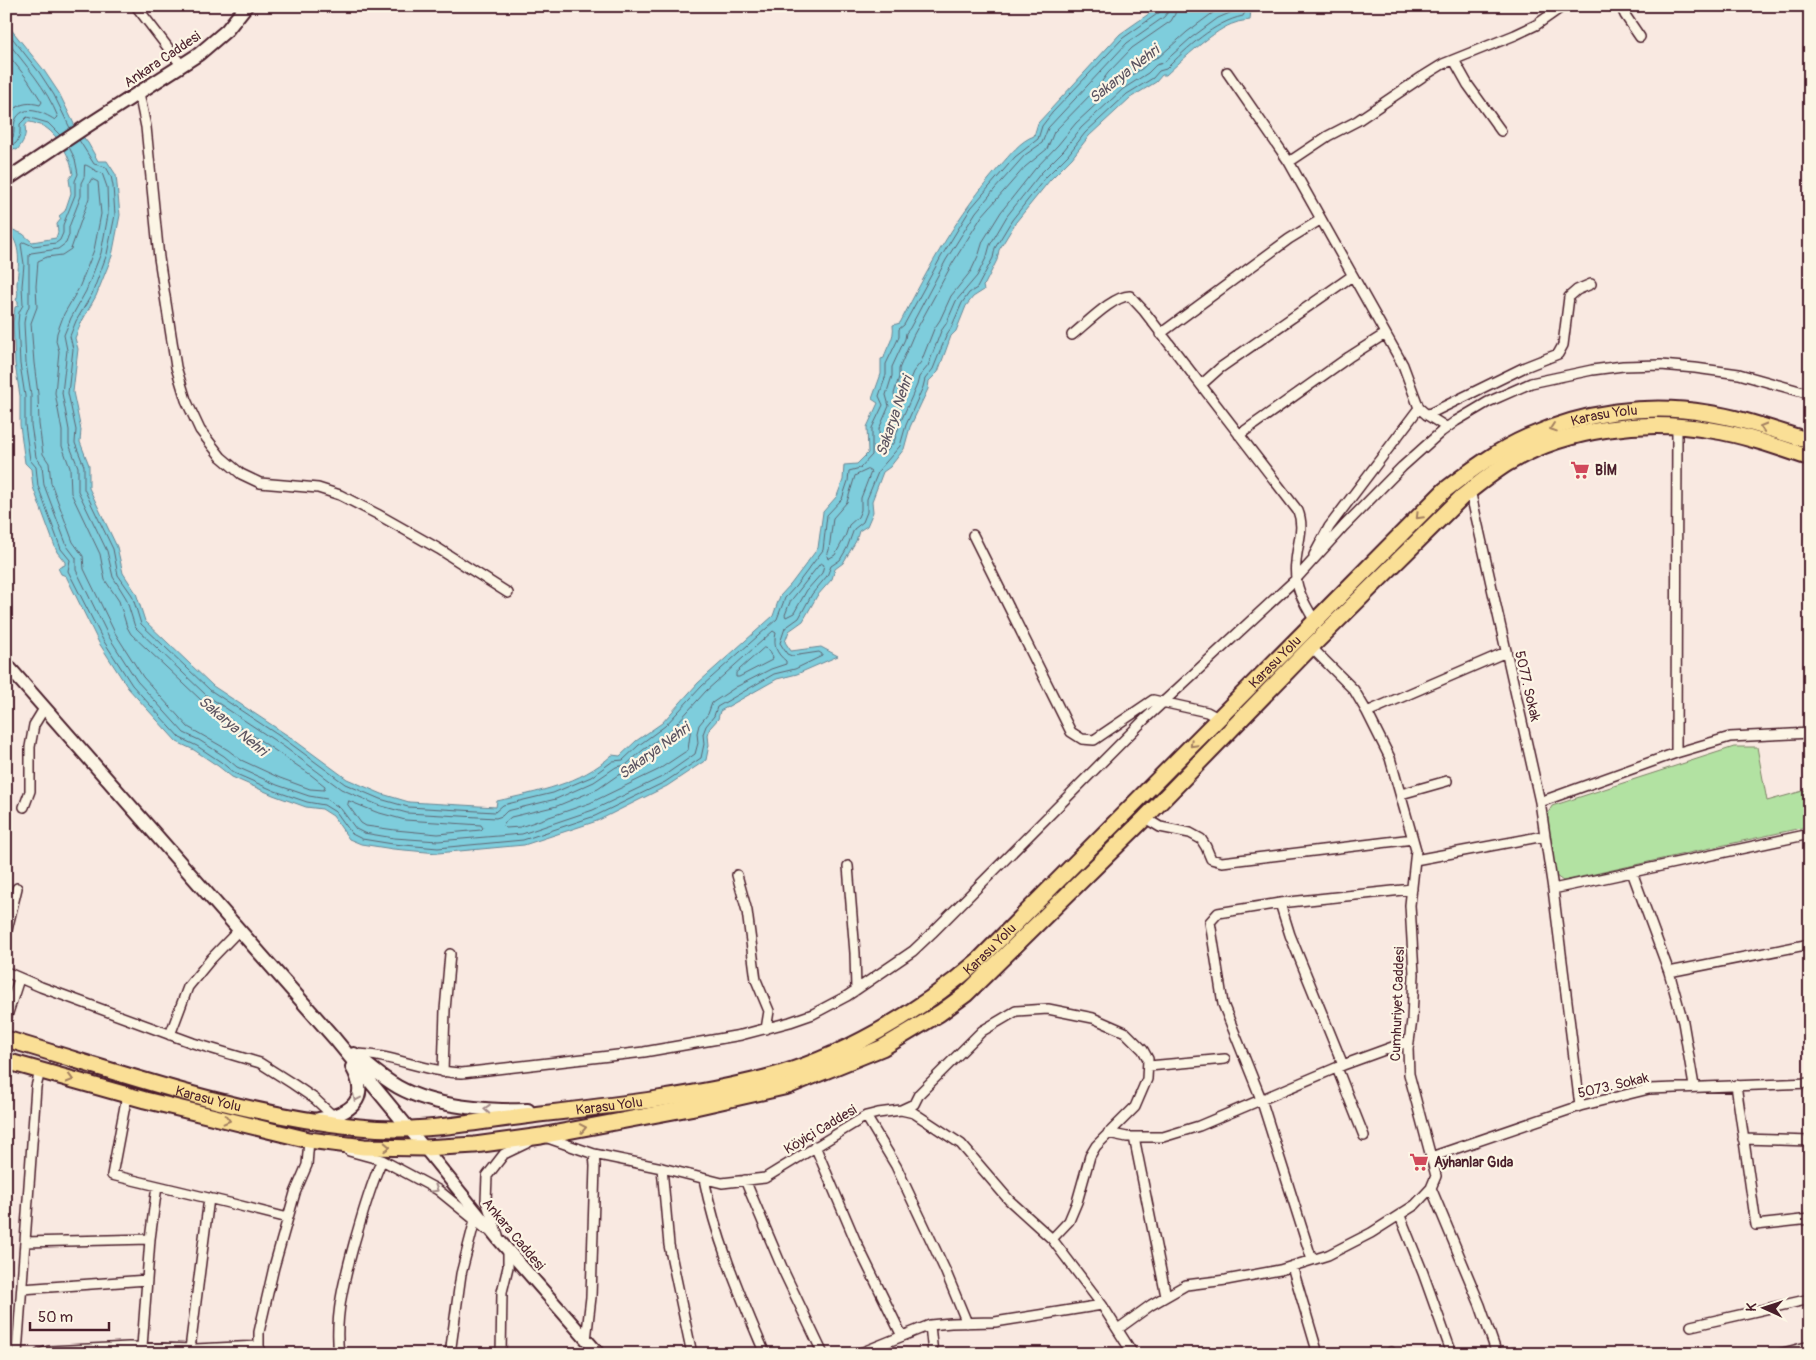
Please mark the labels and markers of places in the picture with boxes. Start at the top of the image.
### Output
supermarket icon: BİM [1569,459,1591,481]
place label: BİM [1595,461,1617,479]
supermarket icon: Ayhanlar Gıda [1408,1151,1430,1173]
place label: Ayhanlar Gıda [1434,1154,1514,1171]

